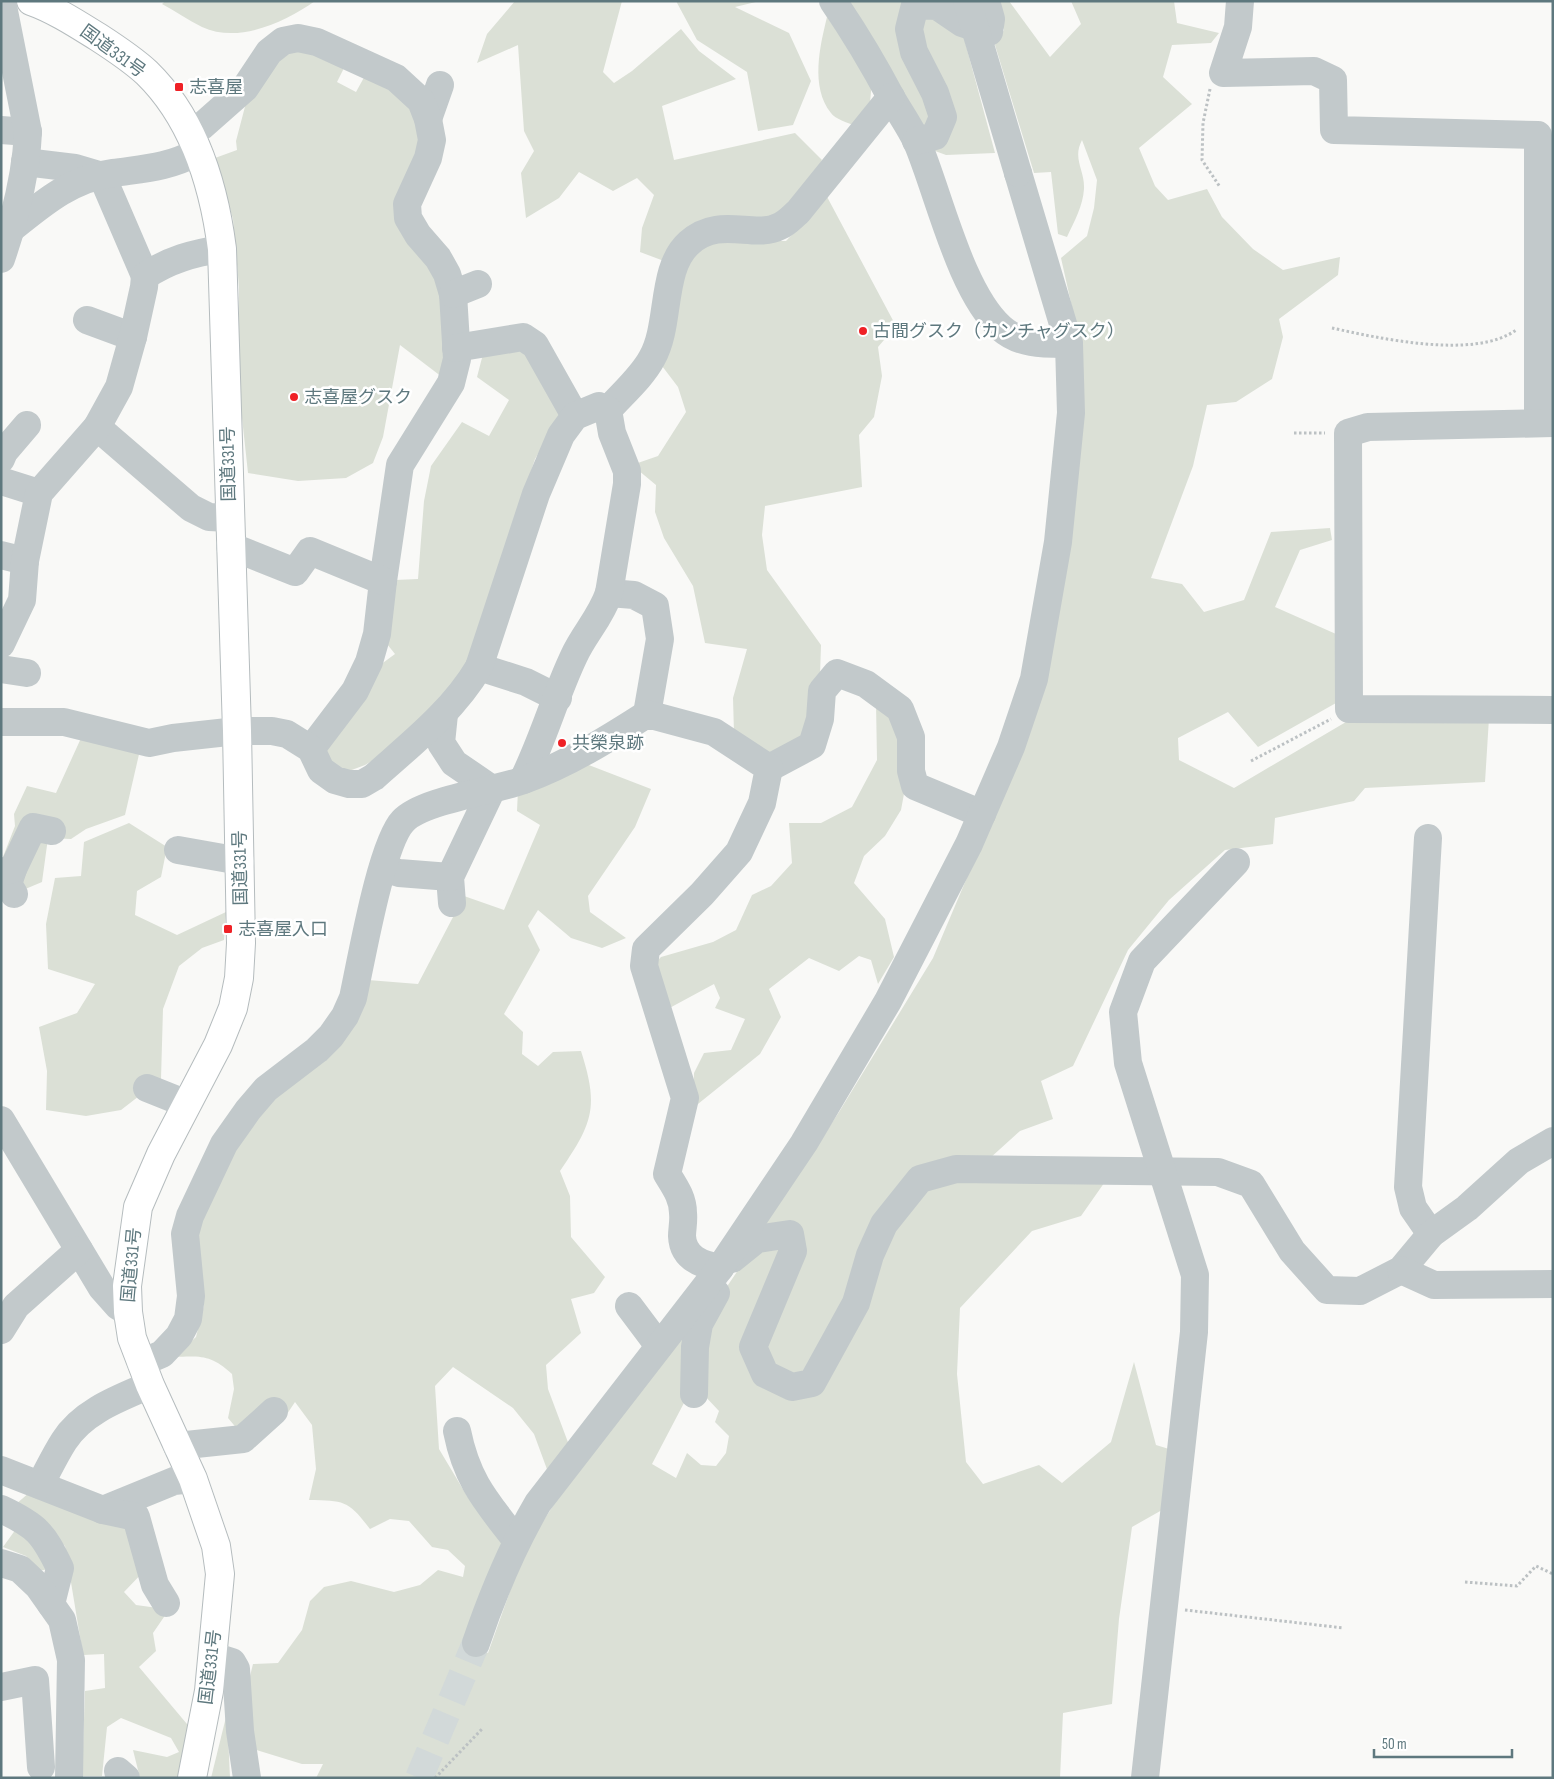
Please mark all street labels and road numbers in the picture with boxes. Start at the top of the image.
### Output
street label: 国道331号 [76,21,149,82]
street label: 国道331号 [217,426,240,502]
street label: 国道331号 [229,830,252,906]
street label: 国道331号 [118,1227,145,1304]
street label: 国道331号 [195,1628,226,1706]

